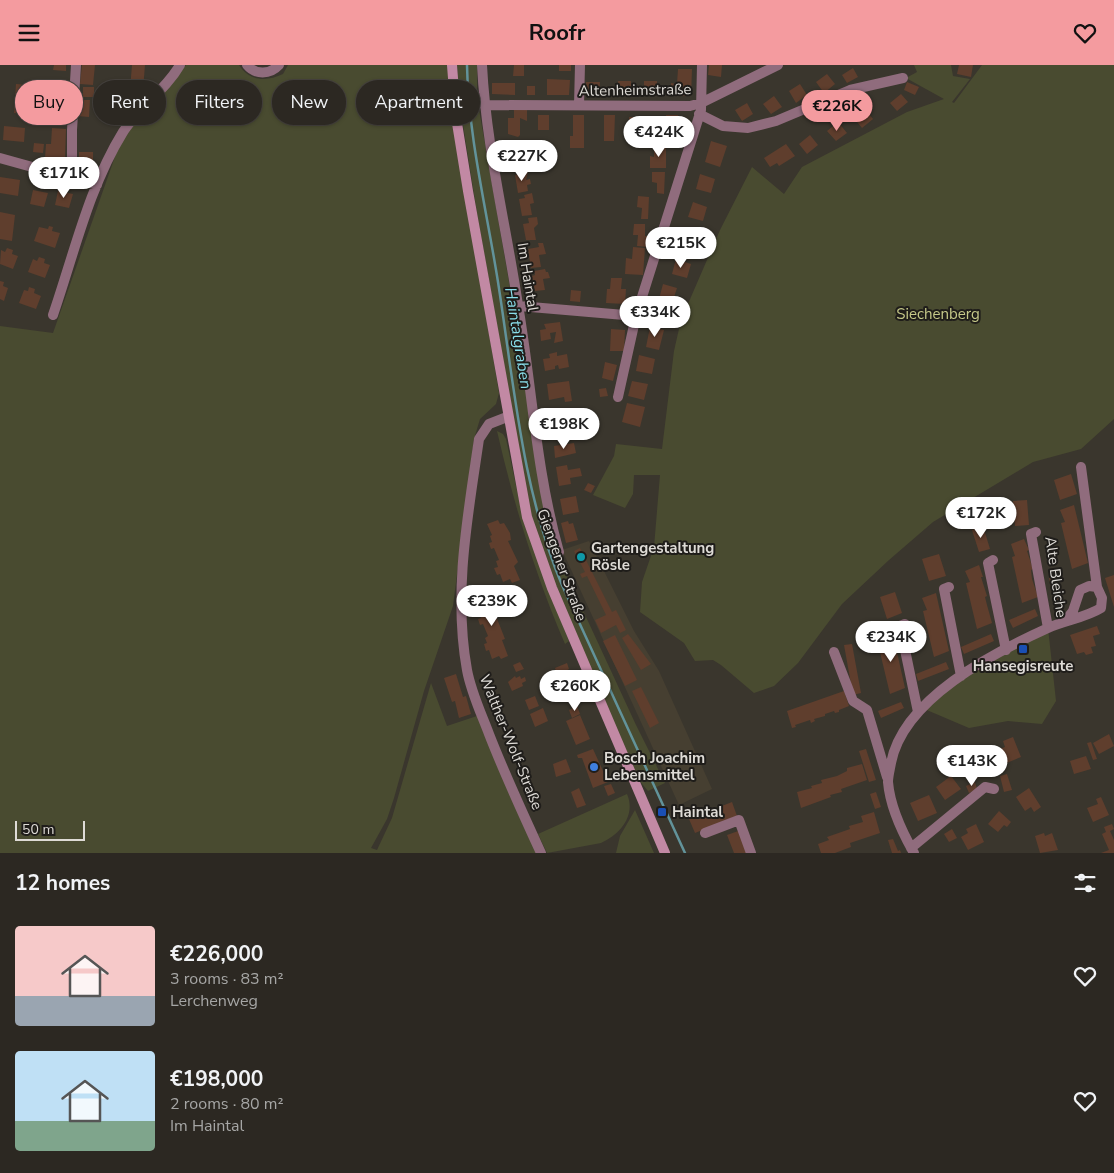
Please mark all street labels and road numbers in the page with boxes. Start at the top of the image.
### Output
street label: Altenheimstraße [579,79,691,101]
street label: Im Haintal [513,241,543,313]
street label: Giengener Straße [532,506,592,624]
street label: Alte Bleiche [1040,535,1072,619]
street label: Walther-Wolf-Straße [475,671,547,813]

